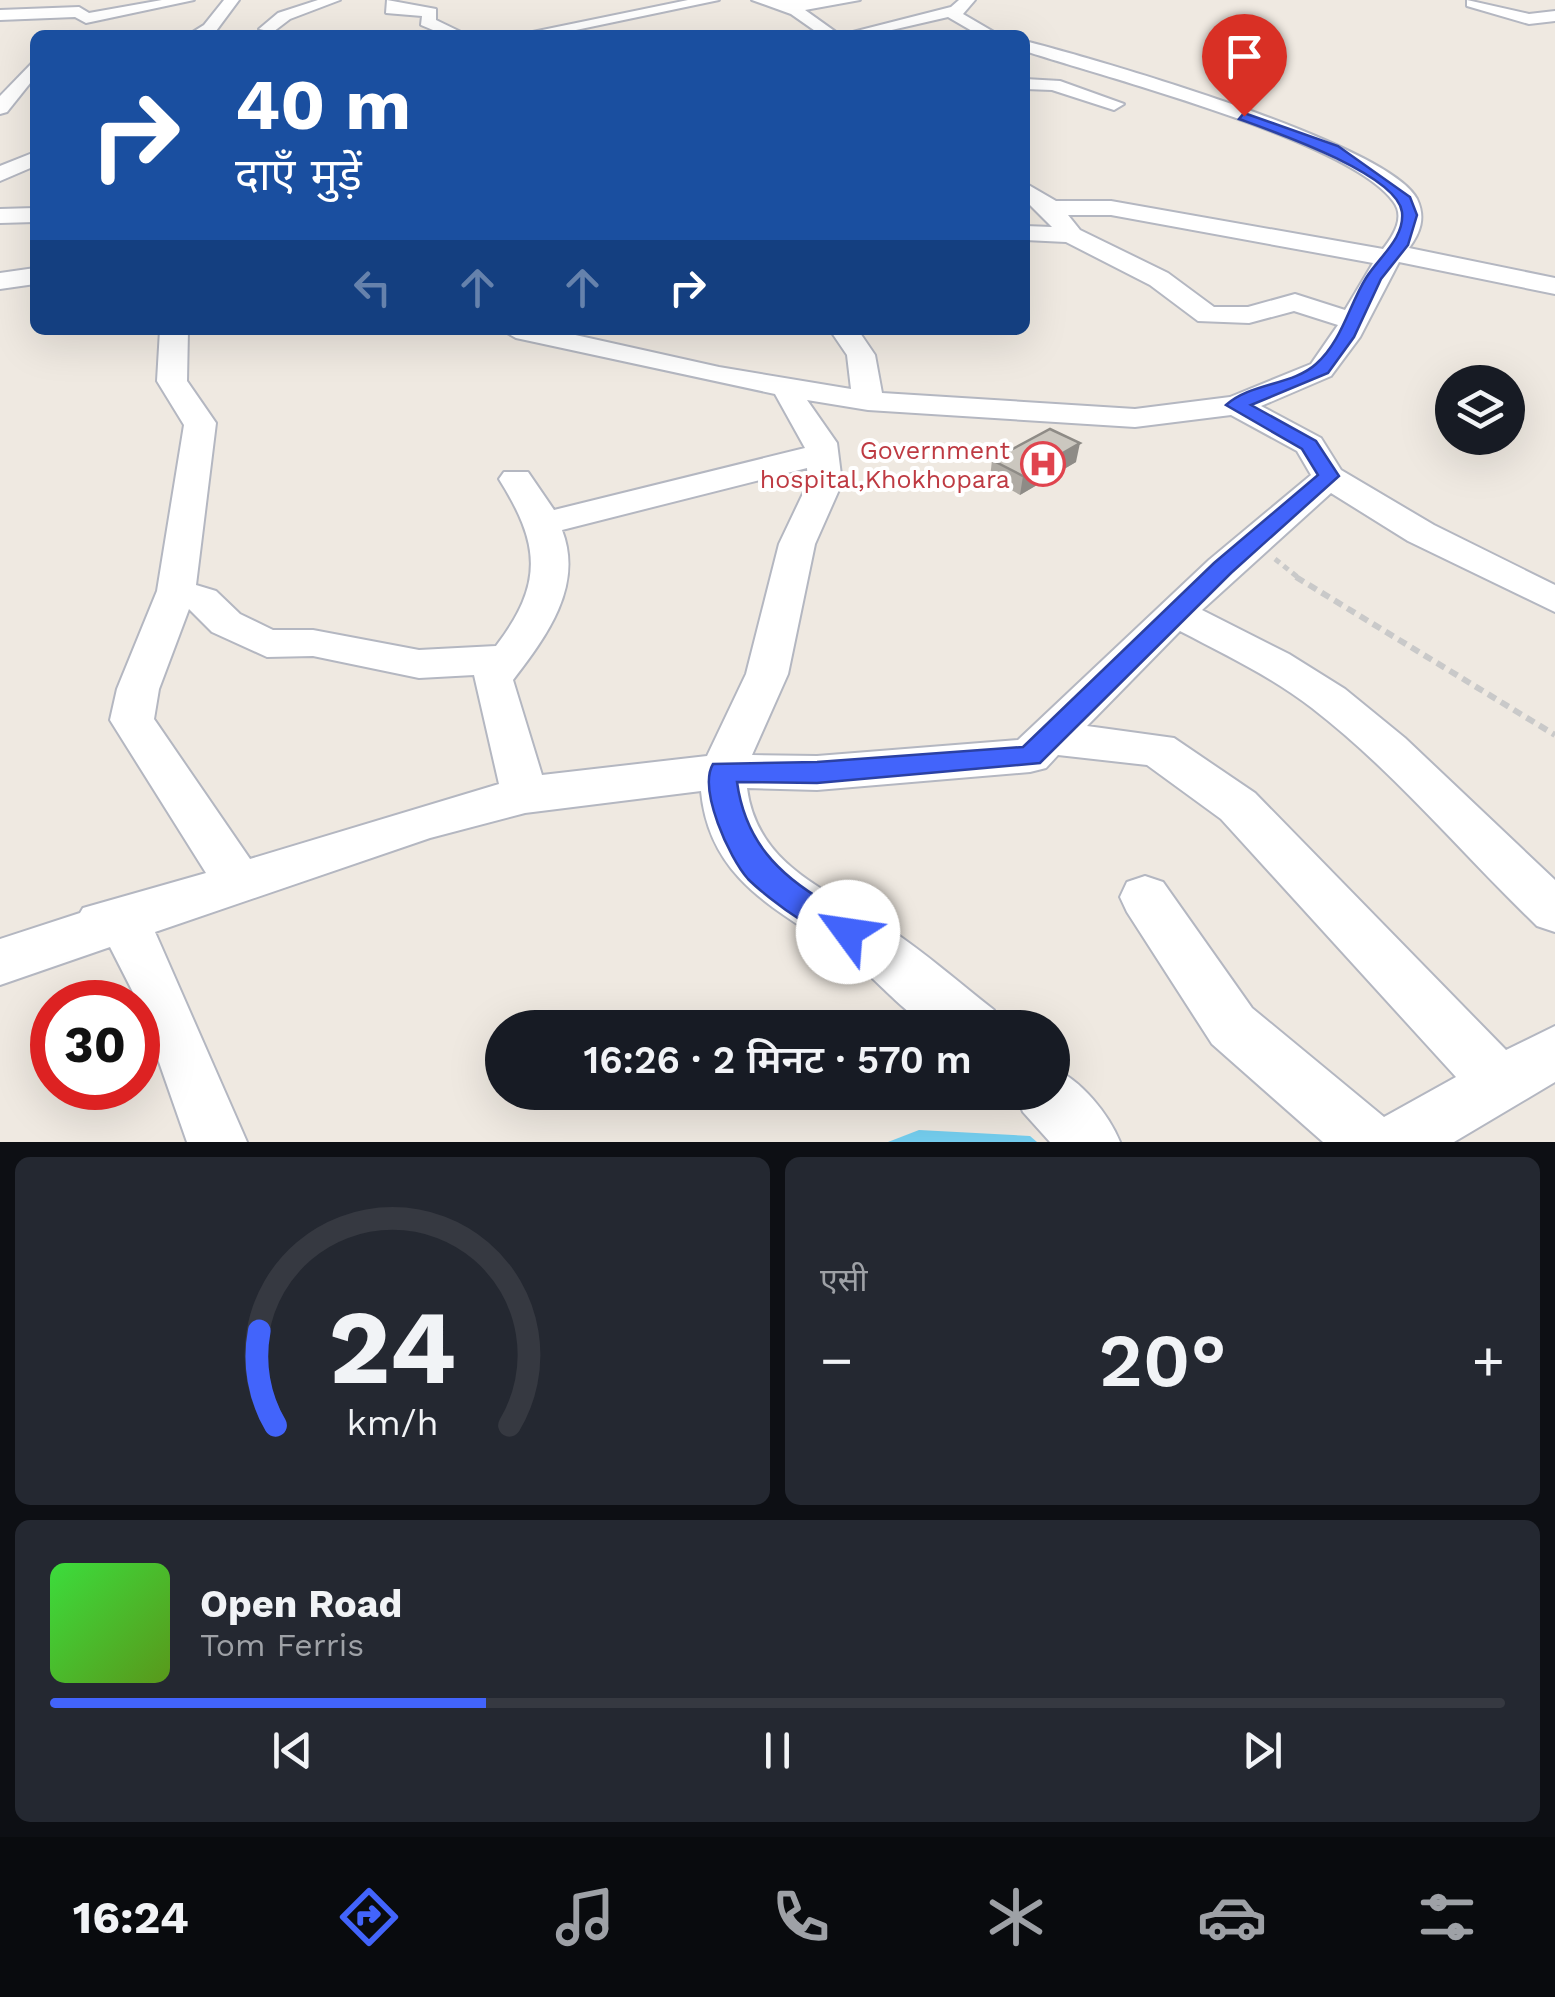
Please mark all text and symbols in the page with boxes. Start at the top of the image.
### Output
pin [1202,14,1287,117]
icon: arrive [1217,29,1272,84]
text: 40 m [235,64,411,146]
icon: right [70,70,200,200]
text: दाएँ मुड़ें [235,148,362,201]
icon: left [345,260,400,315]
icon: ahead [450,260,505,315]
icon: ahead [555,260,610,315]
icon: right [660,260,715,315]
map controls [1435,365,1525,455]
button: layers [1435,365,1525,455]
place label: Government hospital,Khokhopara [760,436,1011,494]
hospital icon: Government hospital,Khokhopara [1020,441,1066,487]
position arrow [796,880,900,984]
speed limit sign: 30 [30,980,160,1110]
text: 16:26 · 2 मिनट · 570 m [583,1038,972,1082]
text: एसी [820,1261,868,1299]
text: 24 [329,1286,456,1408]
text: 20° [1098,1316,1227,1404]
text: − [820,1328,853,1392]
text: + [1472,1328,1505,1392]
text: km/h [346,1402,439,1444]
text: Open Road [200,1582,402,1626]
text: Tom Ferris [200,1626,364,1664]
icon: previous [265,1723,320,1778]
icon: pause [750,1723,805,1778]
icon: next [1235,1723,1290,1778]
icon: directions [334,1882,404,1952]
icon: music [550,1882,620,1952]
icon: phone [766,1882,836,1952]
icon: climate [981,1882,1051,1952]
icon: car [1197,1882,1267,1952]
icon: filters [1412,1882,1482,1952]
text: 16:24 [73,1891,189,1944]

